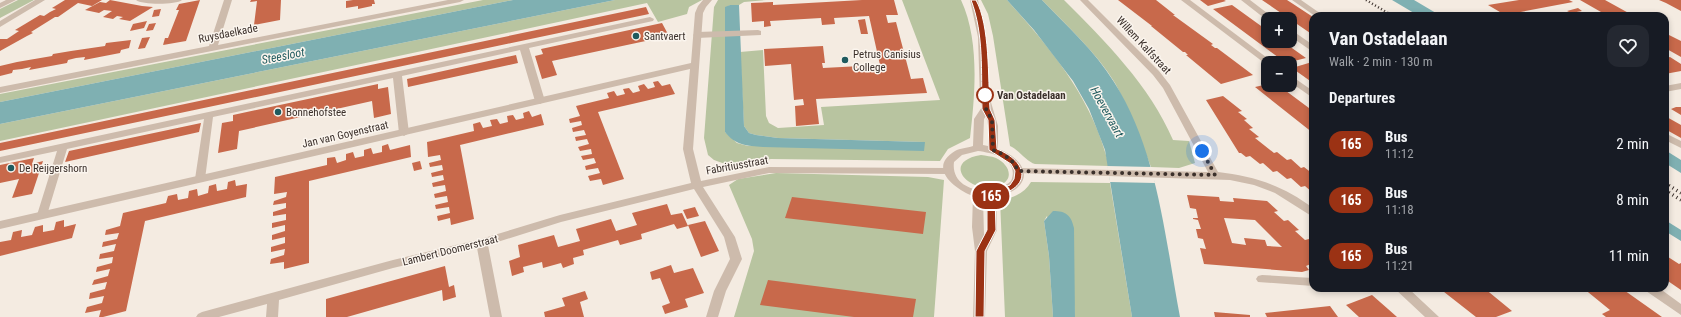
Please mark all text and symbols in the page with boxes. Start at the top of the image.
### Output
map controls [1261,12,1297,92]
button: + [1261,12,1297,48]
street label: Willem Kalfstraat [1114,14,1174,77]
street label: Ruysdaelkade [197,21,259,46]
button: heart [1607,25,1649,67]
text: Van Ostadelaan [1329,27,1448,50]
place label: Santvaert [644,30,685,43]
marker: Santvaert [631,31,641,41]
water label: Steesloot [260,45,306,67]
place label: Petrus Canisius College [853,48,921,74]
text: Walk · 2 min · 130 m [1329,54,1433,69]
marker: Petrus Canisius College [840,55,850,65]
button: − [1261,56,1297,92]
water label: Hoevervaart [1087,84,1127,140]
marker: Van Ostadelaan [976,86,994,104]
place label: Van Ostadelaan [997,89,1066,102]
text: Departures [1329,89,1395,107]
place label: Bonnehofstee [286,106,346,119]
marker: Bonnehofstee [273,107,283,117]
street label: Jan van Goyenstraat [301,118,390,151]
text: Bus [1385,128,1408,146]
text: 2 min [1616,135,1649,153]
text: 165 [1340,136,1362,152]
your location [1192,141,1212,161]
text: 11:12 [1385,146,1414,161]
street label: Fabritiusstraat [705,154,769,177]
place label: De Reijgershorn [19,162,87,175]
marker: De Reijgershorn [6,163,16,173]
line badge: 165 [968,183,1014,209]
text: Bus [1385,184,1408,202]
text: 165 [980,188,1002,204]
text: 8 min [1616,191,1649,209]
text: 165 [1340,192,1362,208]
text: 11:18 [1385,202,1414,217]
street label: Lambert Doomerstraat [401,232,499,269]
text: Bus [1385,240,1408,258]
text: 11 min [1609,247,1649,265]
text: 165 [1340,248,1362,264]
text: 11:21 [1385,258,1414,273]

